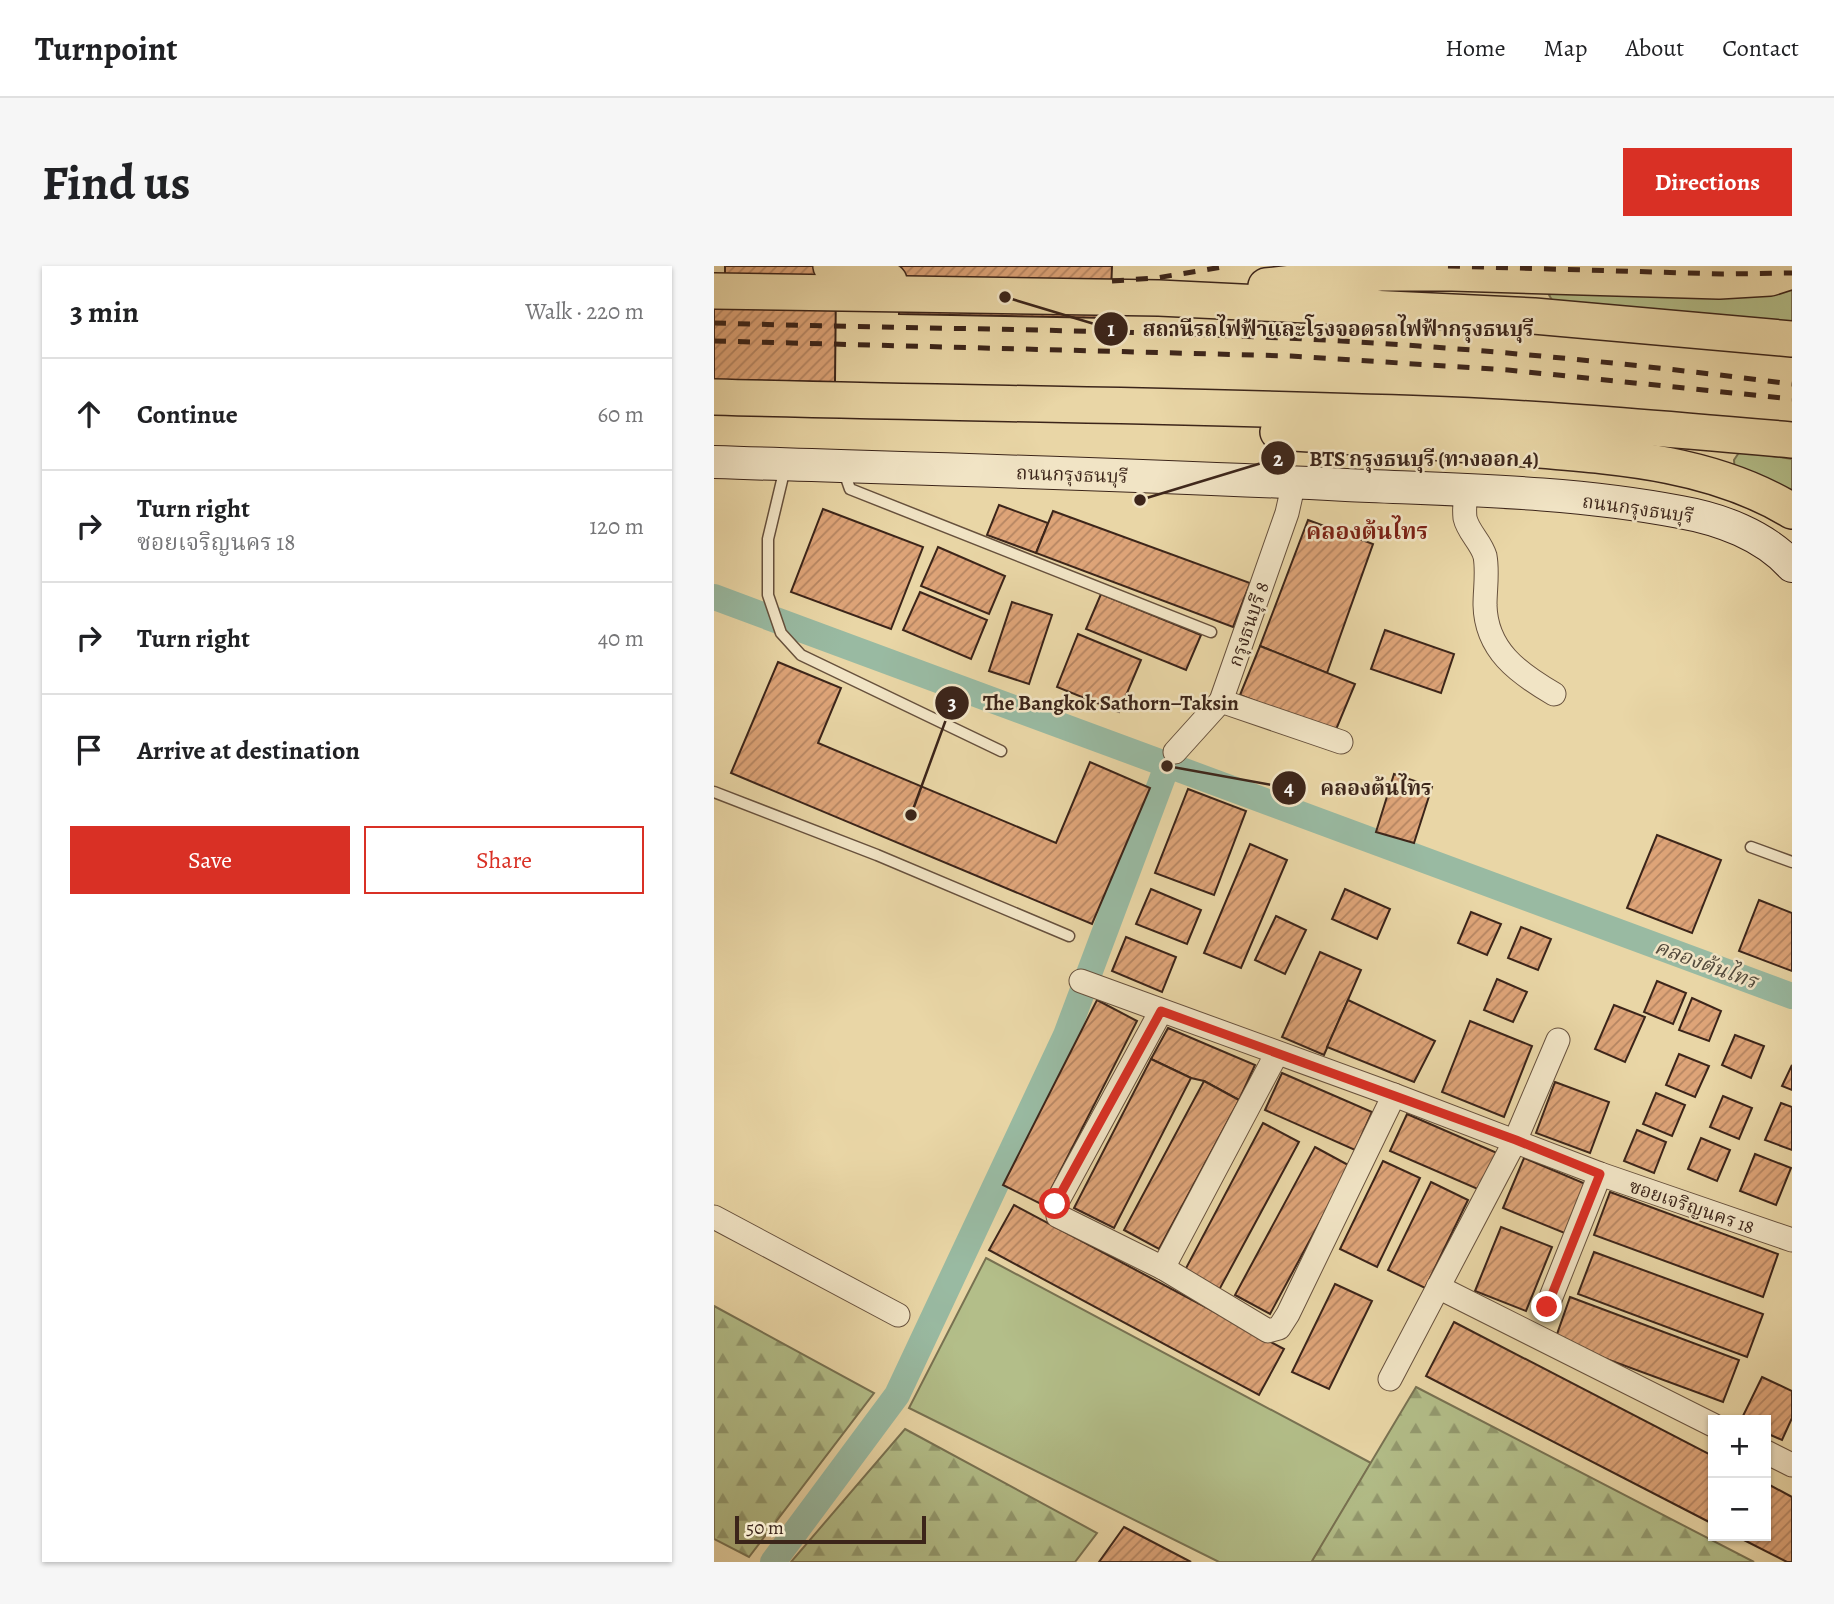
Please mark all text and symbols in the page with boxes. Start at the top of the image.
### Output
text: Turnpoint [35,26,177,71]
text: Home [1445,32,1506,64]
text: Map [1544,32,1588,64]
text: About [1626,32,1684,64]
text: Contact [1722,32,1799,64]
button: Directions [1623,148,1792,216]
text: Find us [42,149,190,216]
text: 3 min [70,292,139,332]
text: Walk · 220 m [525,296,644,327]
callout: สถานีรถไฟฟ้าและโรงจอดรถไฟฟ้ากรุงธนบุรี [1093,308,1547,350]
text: สถานีรถไฟฟ้าและโรงจอดรถไฟฟ้ากรุงธนบุรี [1142,314,1534,343]
text: 1 [1107,315,1115,343]
icon: ahead [70,395,108,433]
text: Continue [137,397,238,432]
text: 60 m [597,399,644,430]
callout: BTS กรุงธนบุรี (ทางออก 4) [1260,437,1553,479]
text: 2 [1273,445,1283,473]
text: BTS กรุงธนบุรี (ทางออก 4) [1309,445,1539,473]
street label: ถนนกรุงธนบุรี [1016,460,1128,490]
street label: ถนนกรุงธนบุรี [1581,488,1695,530]
text: Turn right [137,491,250,526]
icon: right [70,507,108,545]
text: 120 m [589,511,644,542]
district label: คลองต้นไทร [1306,515,1428,547]
text: ซอยเจริญนคร 18 [137,527,295,558]
street label: กรุงธนบุรี 8 [1222,578,1276,670]
icon: right [70,619,108,657]
text: Turn right [137,621,250,656]
text: 40 m [598,623,644,654]
callout: The Bangkok Sathorn–Taksin [934,682,1253,724]
text: 3 [947,689,957,717]
text: The Bangkok Sathorn–Taksin [983,689,1239,717]
icon: arrive [70,731,108,769]
text: Arrive at destination [137,733,360,768]
callout: คลองต้นไทร [1271,767,1446,809]
text: คลองต้นไทร [1320,773,1432,802]
text: 4 [1284,774,1294,802]
button: Save [70,826,350,894]
button: Share [364,826,644,894]
water label: คลองต้นไทร [1651,932,1764,996]
street label: ซอยเจริญนคร 18 [1626,1173,1758,1241]
route start [1039,1188,1070,1219]
route end [1531,1291,1562,1322]
map controls [1708,1415,1771,1541]
button: + [1708,1415,1771,1478]
button: − [1708,1478,1771,1541]
scale bar [735,1513,926,1545]
text: 50 m [746,1515,784,1541]

